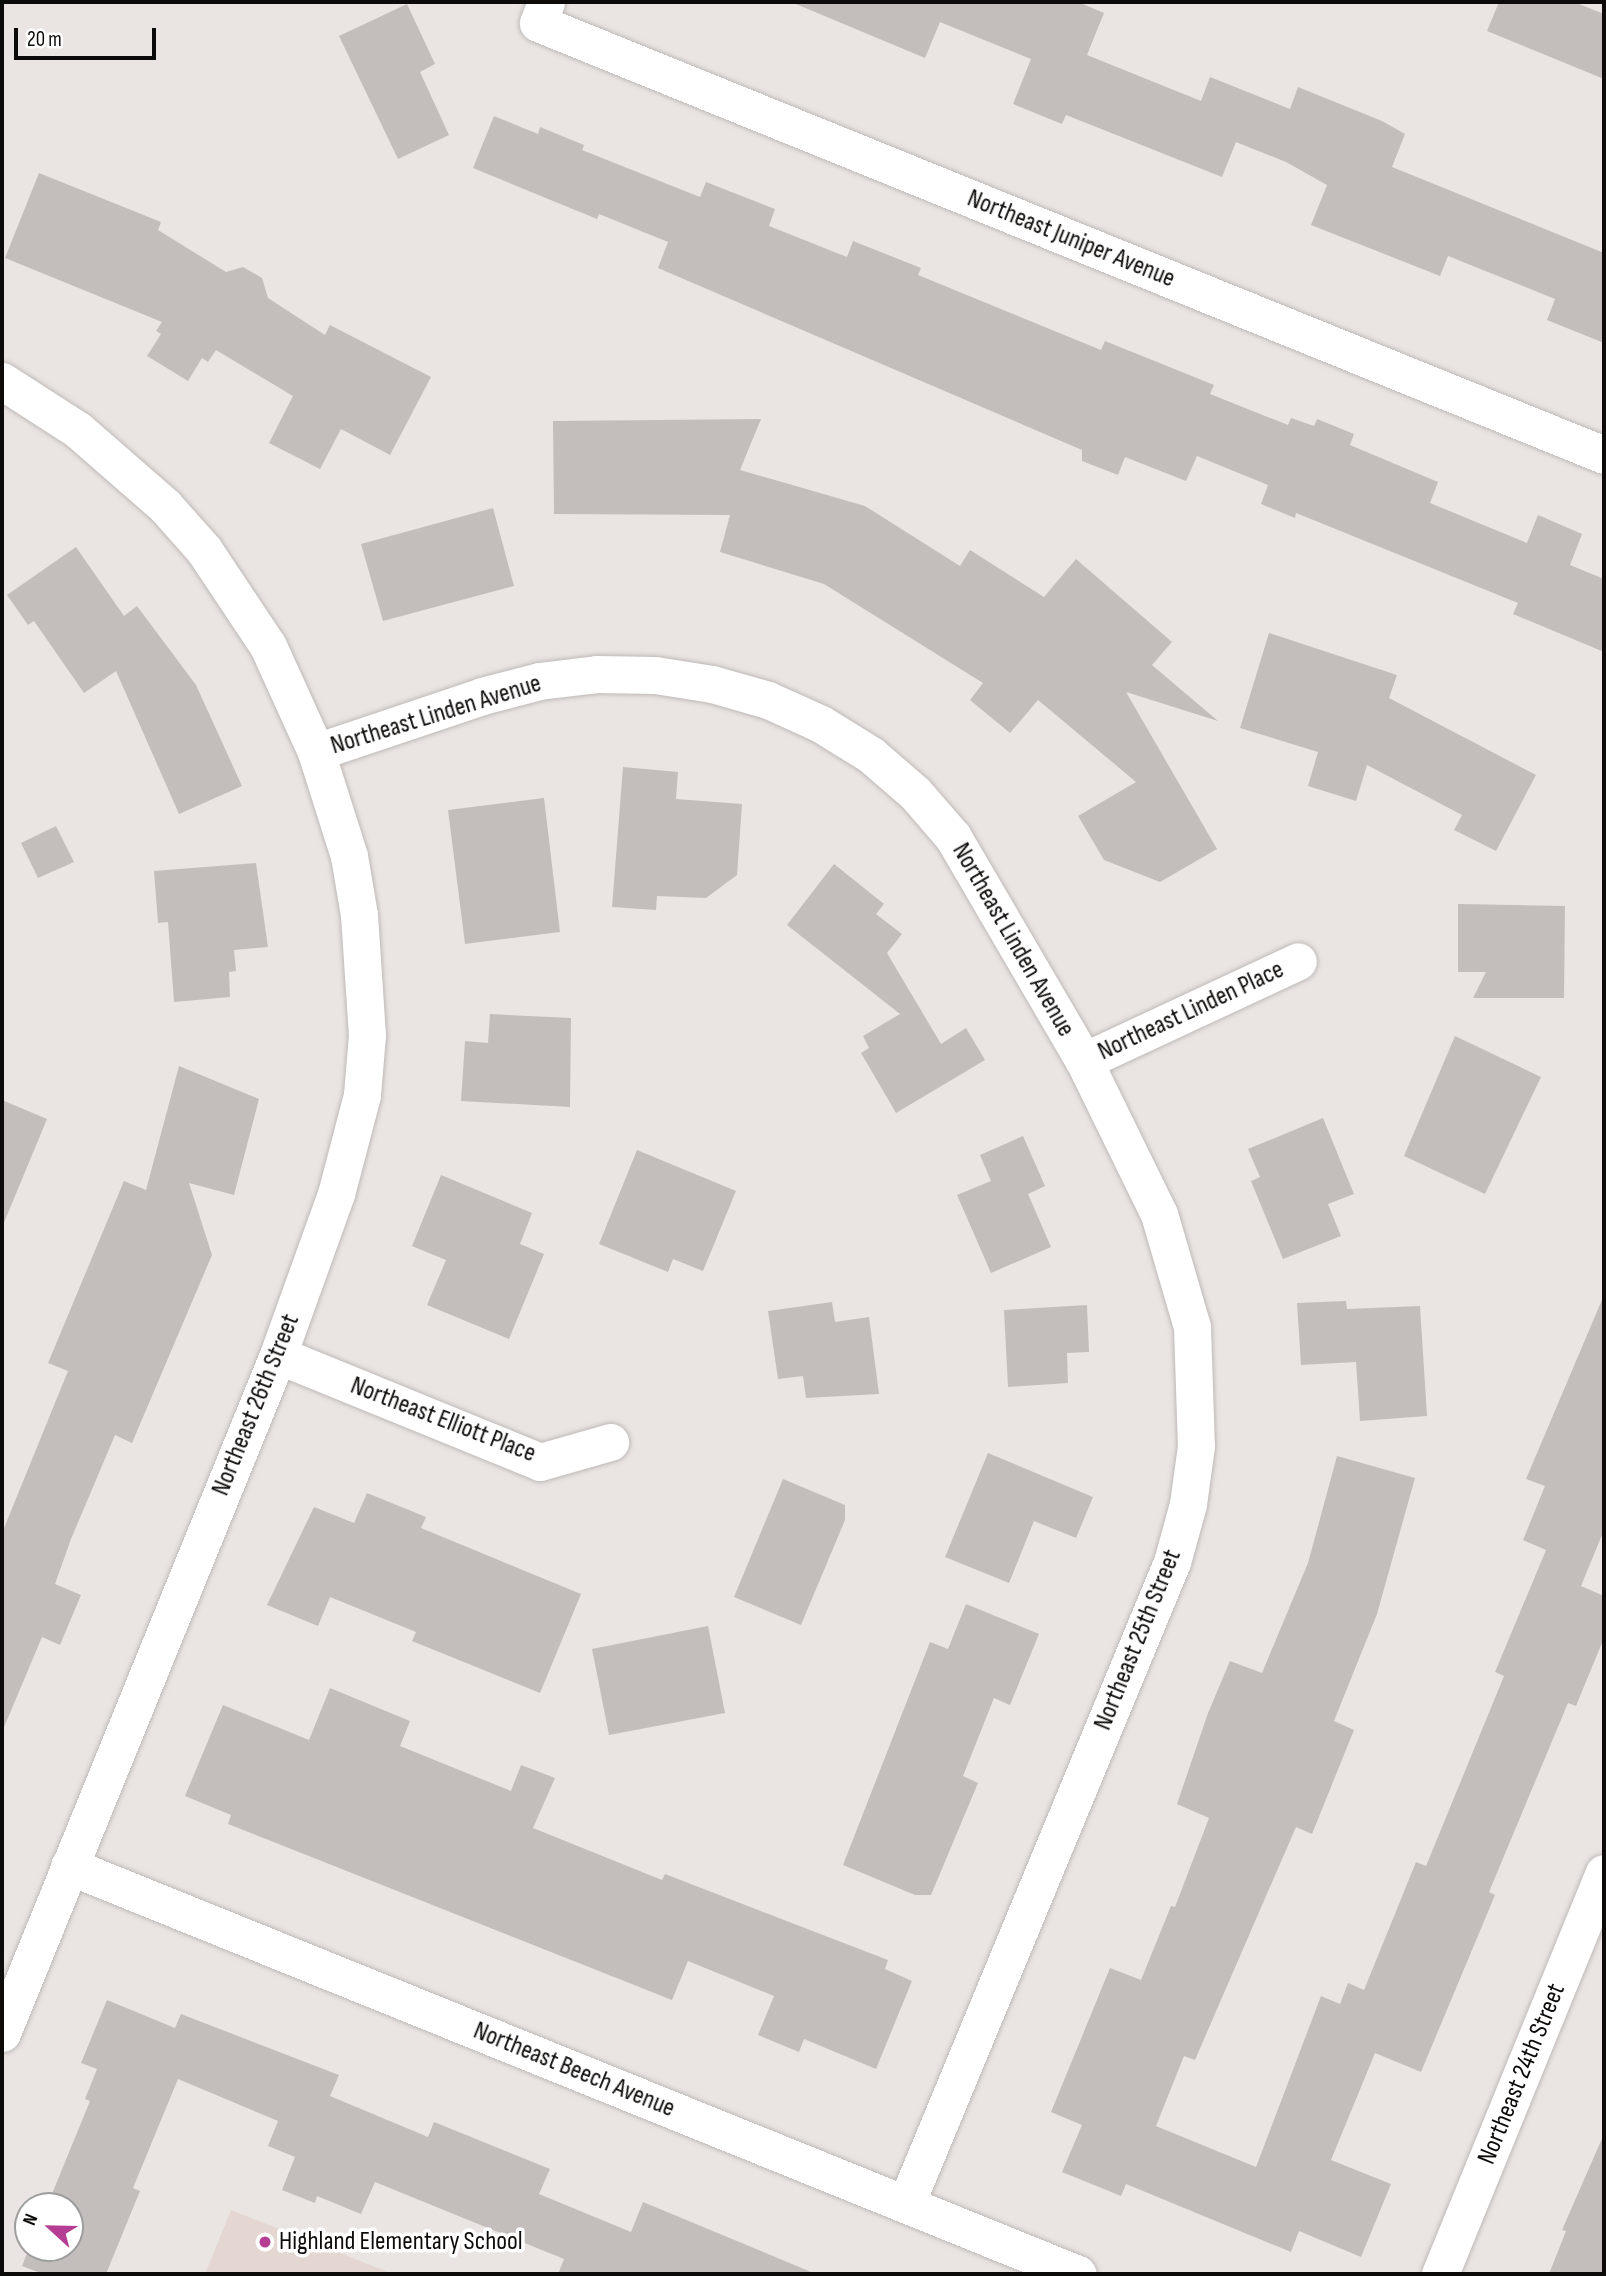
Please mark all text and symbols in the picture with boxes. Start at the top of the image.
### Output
scale bar [18,14,159,58]
text: 20 m [27,27,62,52]
street label: Northeast Juniper Avenue [963,183,1179,295]
street label: Northeast Linden Avenue [327,668,545,762]
street label: Northeast Linden Avenue [945,838,1081,1042]
street label: Northeast Linden Place [1093,954,1289,1068]
street label: Northeast 26th Street [205,1310,307,1500]
street label: Northeast Elliott Place [346,1370,540,1470]
street label: Northeast 25th Street [1088,1545,1188,1735]
street label: Northeast 24th Street [1472,1979,1572,2169]
street label: Northeast Beech Avenue [469,2015,679,2125]
north arrow [14,2192,84,2262]
text: N [18,2211,43,2229]
place label: Highland Elementary School [279,2226,523,2258]
marker: Highland Elementary School [257,2234,273,2250]

